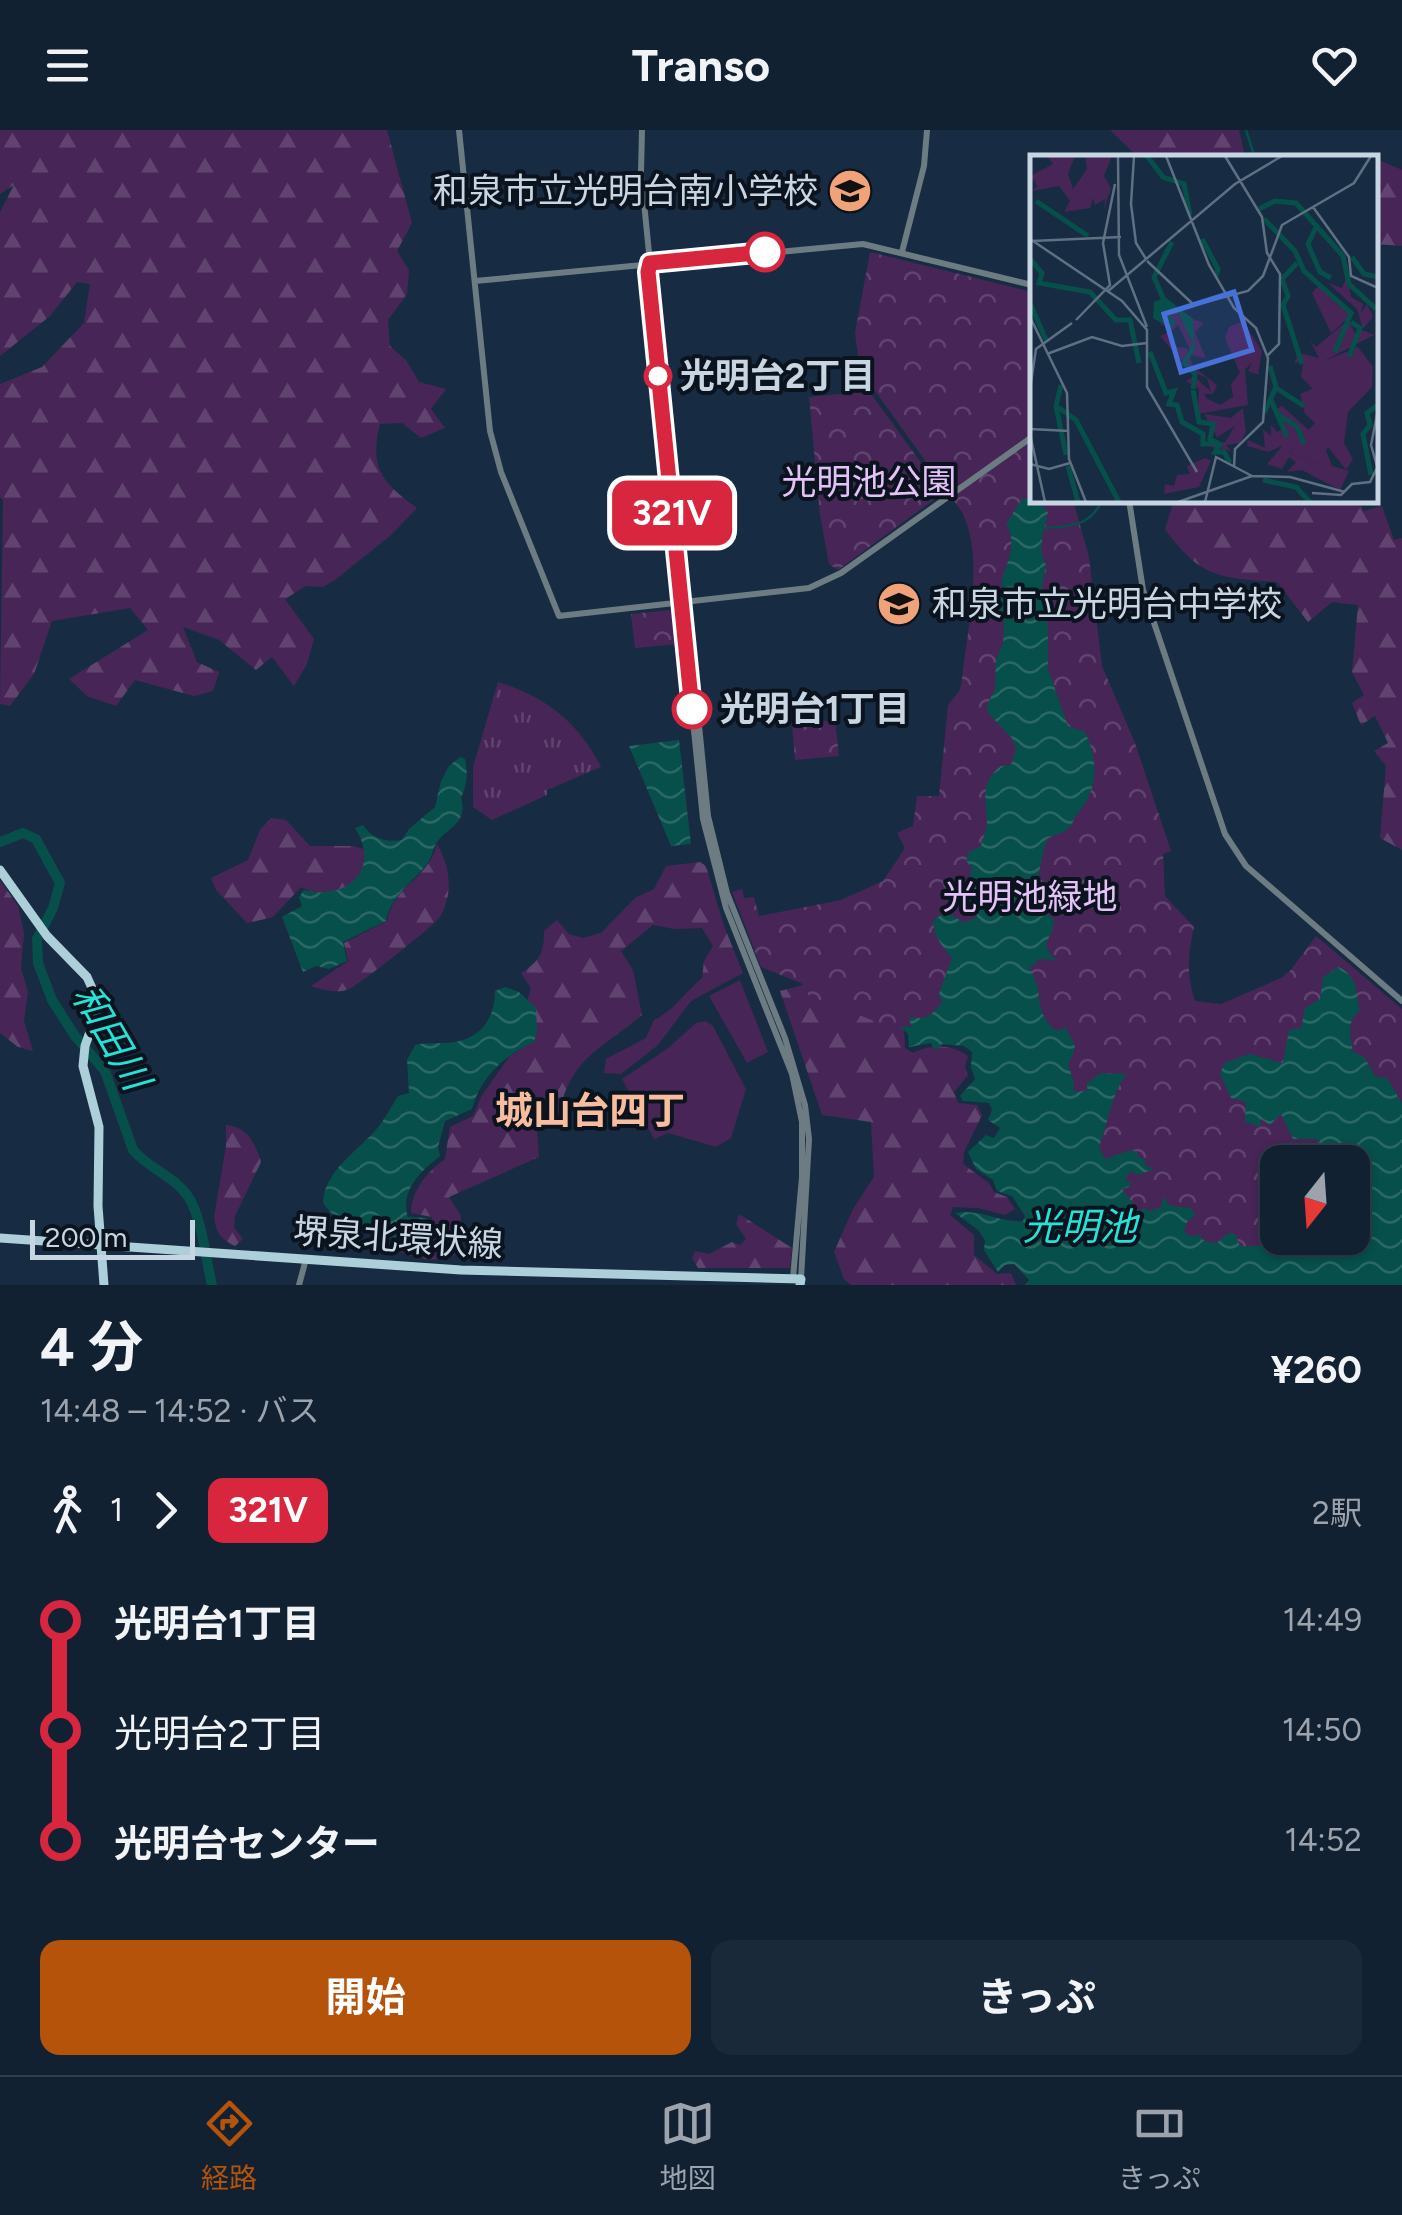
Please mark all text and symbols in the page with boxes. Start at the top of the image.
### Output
icon: menu [40,38,95,93]
text: Transo [632,38,770,92]
icon: heart [1307,38,1362,93]
inset map [1030,155,1377,502]
school or university icon: 和泉市立光明台南小学校 [827,168,873,214]
place label: 和泉市立光明台南小学校 [433,170,818,212]
unlabelled marker [746,233,784,271]
place label: 光明台2丁目 [680,355,875,397]
marker: 光明台2丁目 [645,363,671,389]
park label: 光明池公園 [781,461,957,503]
line badge: 321V [602,480,742,546]
text: 321V [632,492,712,534]
school or university icon: 和泉市立光明台中学校 [876,581,922,627]
place label: 和泉市立光明台中学校 [932,583,1282,625]
place label: 光明台1丁目 [720,688,910,730]
marker: 光明台1丁目 [673,690,711,728]
park label: 光明池緑地 [942,876,1118,918]
water label: 和田川 [63,976,161,1101]
district label: 城山台四丁 [495,1088,685,1134]
north arrow [1260,1145,1370,1255]
map controls [1260,1145,1370,1255]
water label: 光明池 [1023,1204,1141,1250]
street label: 堺泉北環状線 [292,1210,504,1266]
scale bar [30,1215,195,1260]
text: 200 m [45,1220,127,1254]
text: 4 分 [40,1314,143,1380]
text: ¥260 [1271,1347,1362,1393]
text: 14:48 – 14:52 · バス [40,1392,320,1430]
icon: walk [40,1483,95,1538]
icon: forward [138,1483,193,1538]
text: 321V [228,1489,308,1531]
text: 1 [110,1491,123,1529]
text: 2駅 [1312,1494,1362,1532]
text: 光明台1丁目 [114,1601,320,1647]
text: 14:49 [1283,1601,1362,1639]
text: 光明台2丁目 [114,1711,325,1757]
text: 14:50 [1282,1711,1362,1749]
text: 光明台センター [114,1821,380,1867]
text: 14:52 [1285,1821,1362,1859]
button: 開始 [40,1940,691,2055]
button: きっぷ [711,1940,1362,2055]
tab: 経路 [201,2096,257,2196]
tab: 地図 [660,2096,716,2196]
tab: きっぷ [1118,2096,1201,2196]

